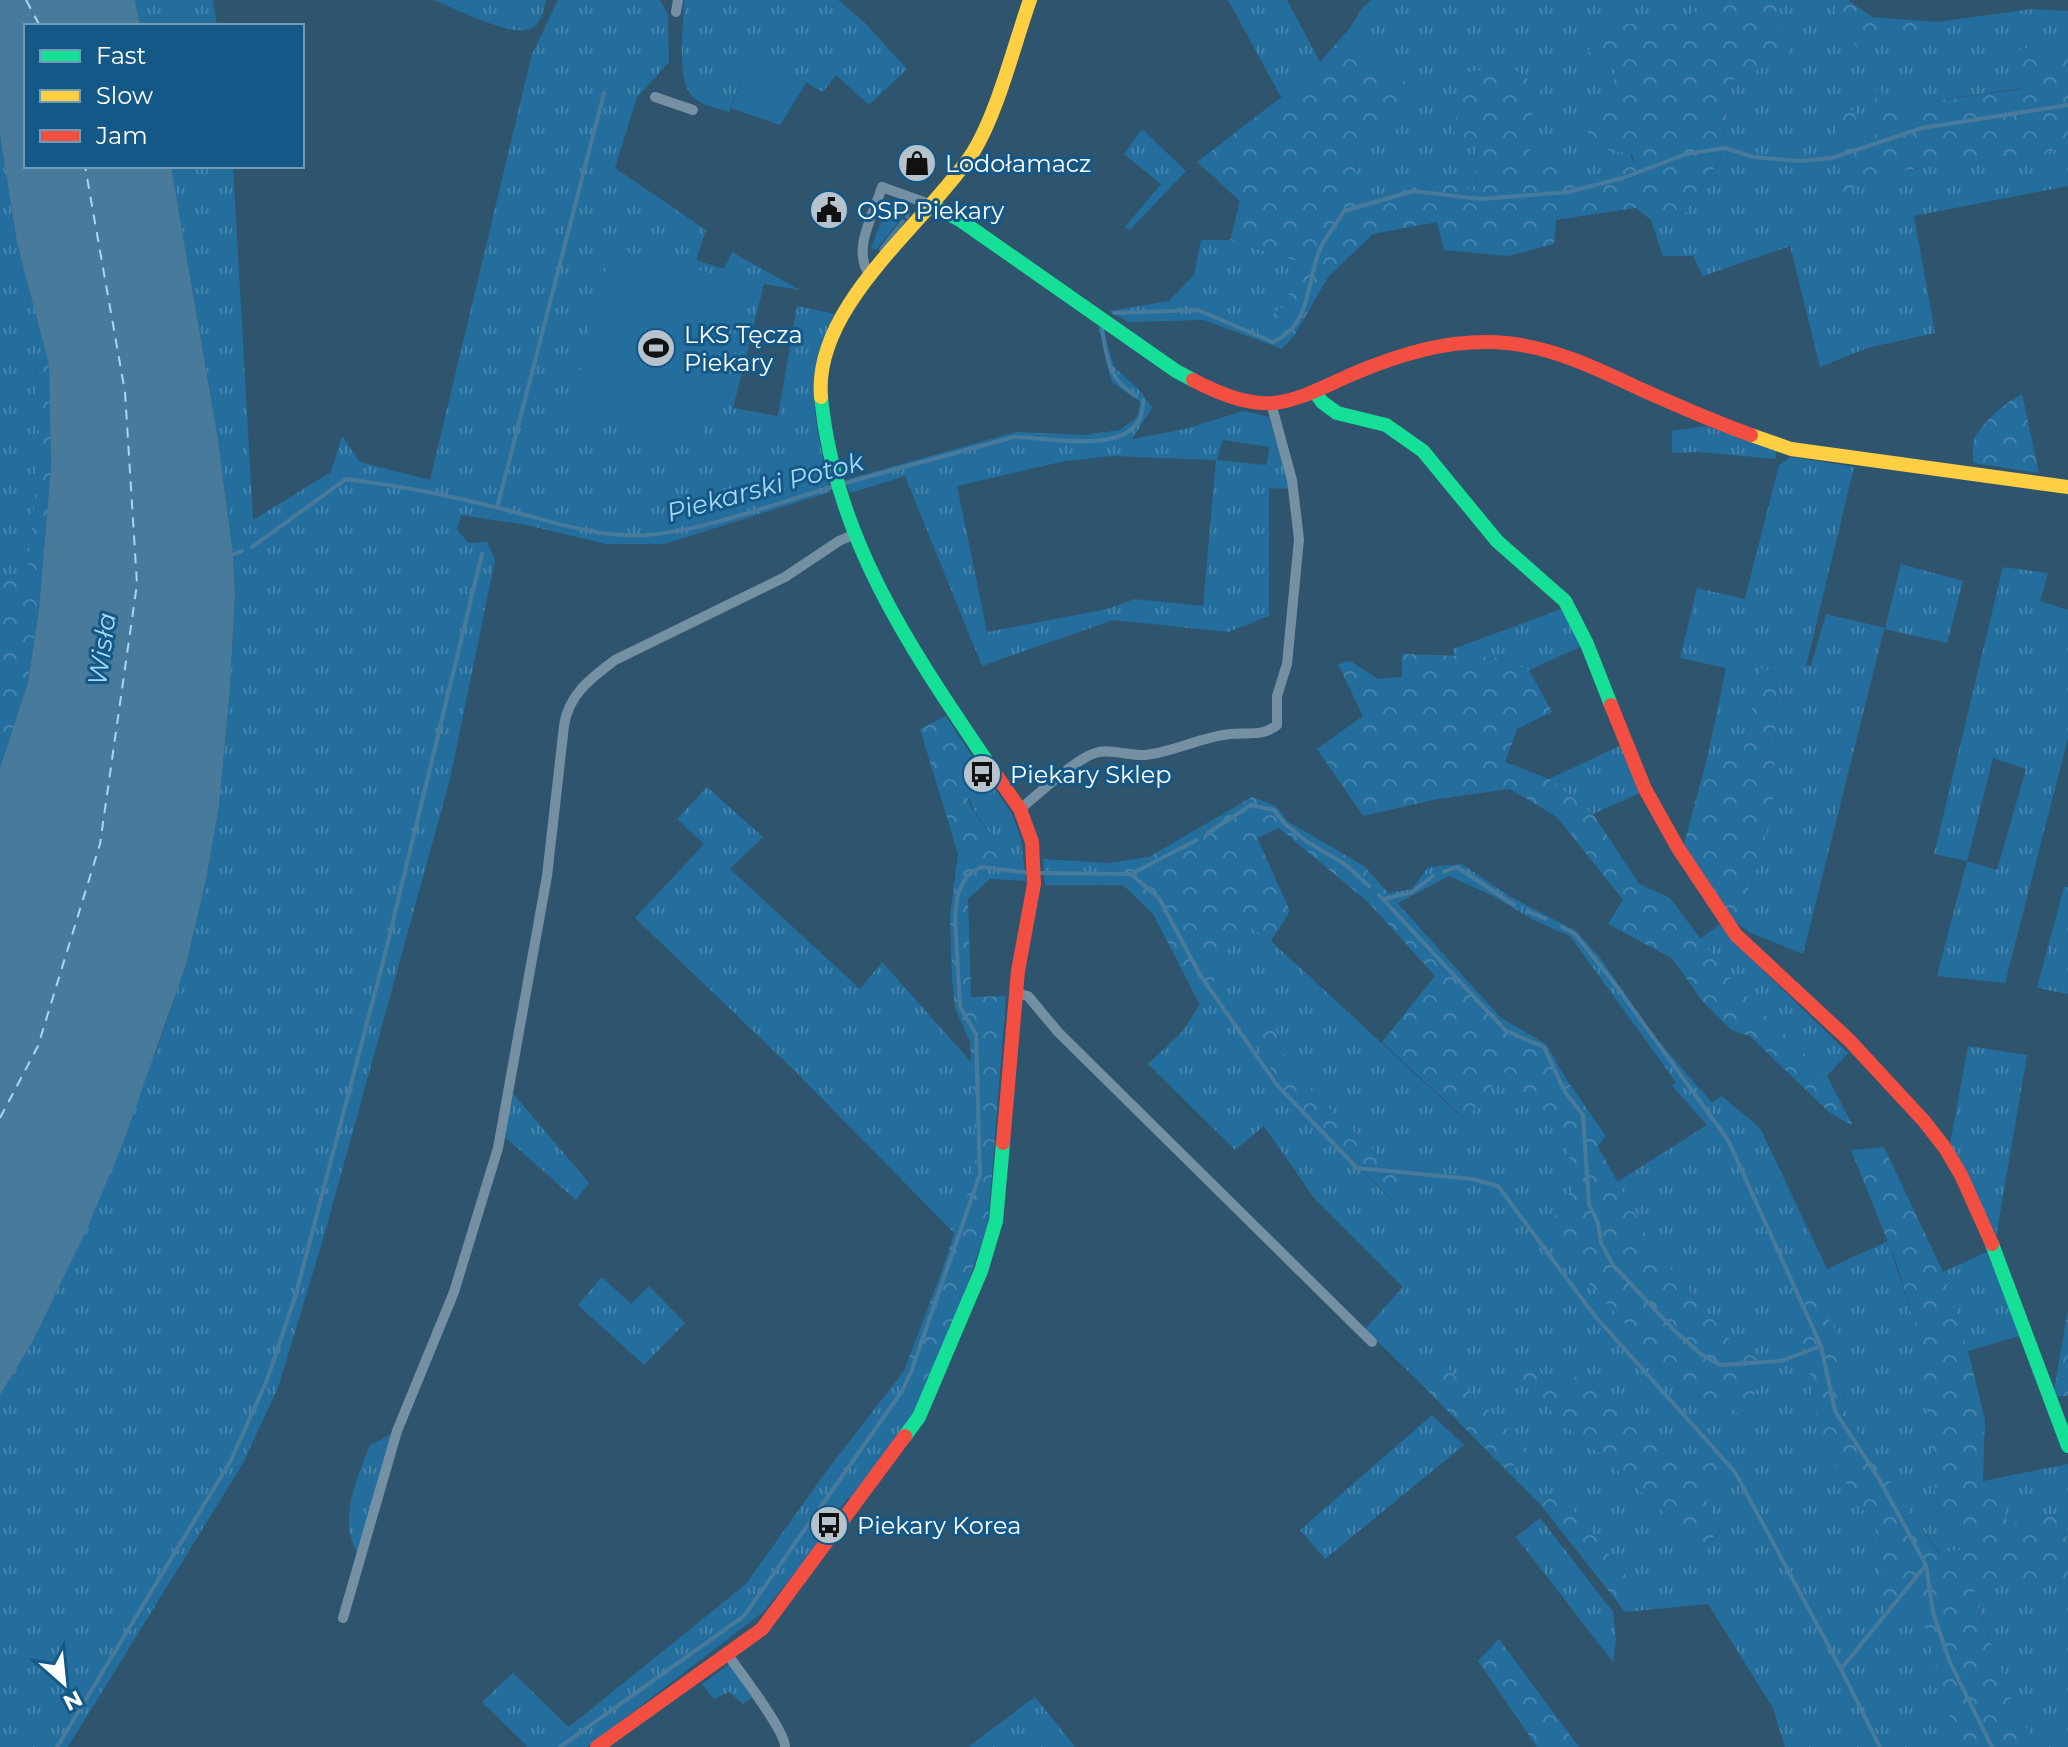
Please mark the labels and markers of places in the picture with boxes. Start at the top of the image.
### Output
shop icon: Lodołamacz [896,142,938,184]
place label: Lodołamacz [945,149,1091,178]
public building icon: OSP Piekary [808,189,850,231]
place label: OSP Piekary [857,196,1004,225]
place label: LKS Tęcza Piekary [684,320,803,377]
sports icon: LKS Tęcza Piekary [635,327,677,369]
bus stop icon: Piekary Sklep [961,753,1003,795]
place label: Piekary Sklep [1010,760,1172,789]
bus stop icon: Piekary Korea [808,1504,850,1546]
place label: Piekary Korea [857,1511,1021,1540]

